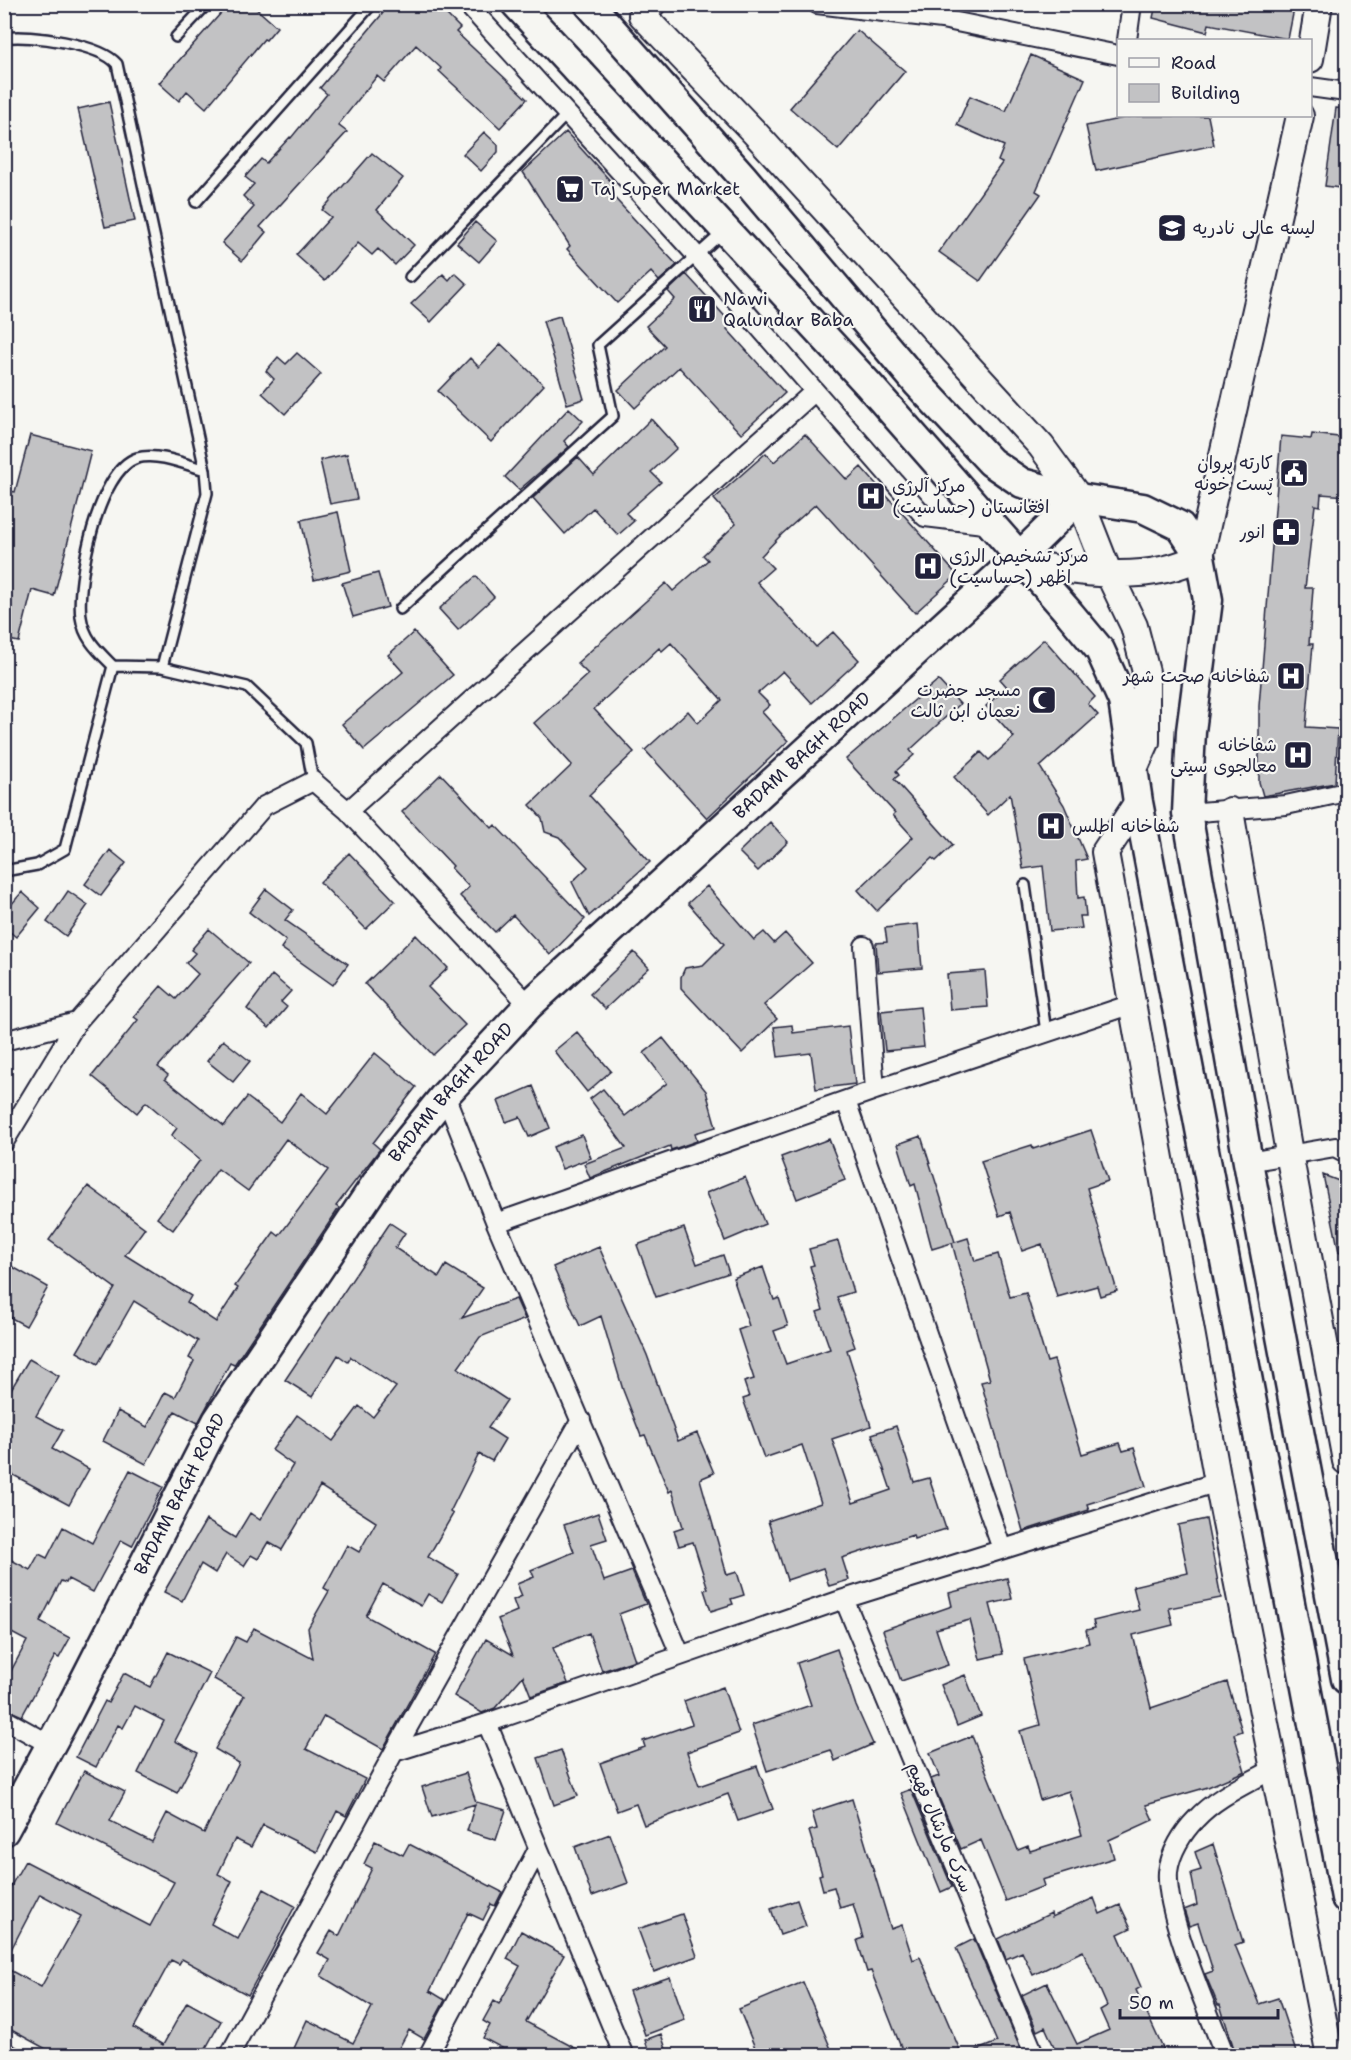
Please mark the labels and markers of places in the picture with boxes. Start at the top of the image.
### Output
supermarket icon: Taj Super Market [554,173,586,205]
place label: Taj Super Market [591,177,740,201]
school or university icon: لیسه عالی نادریه [1156,212,1188,244]
place label: لیسه عالی نادریه [1193,216,1315,240]
place label: Nawi Qalundar Baba [723,287,854,332]
restaurant icon: Nawi Qalundar Baba [686,293,718,325]
place label: کارته پروان پُست خونه [1194,451,1273,496]
public building icon: کارته پروان پُست خونه [1278,457,1310,489]
place label: مرکز آلرژی (حساسیت) افغانستان [892,474,1049,519]
hospital icon: مرکز آلرژی (حساسیت) افغانستان [855,480,887,512]
pharmacy icon: انور [1270,516,1302,548]
place label: انور [1239,520,1265,544]
place label: مرکز تشخیص الرژی (حساسیت) اظهر [949,544,1089,589]
hospital icon: مرکز تشخیص الرژی (حساسیت) اظهر [912,550,944,582]
hospital icon: شفاخانه صحت شهر [1275,660,1307,692]
place label: شفاخانه صحت شهر [1121,664,1270,688]
place label: مسجد حضرت نعمان ابن ثالث [911,678,1021,723]
mosque icon: مسجد حضرت نعمان ابن ثالث [1026,684,1058,716]
place label: شفاخانه معالجوی سیتی [1170,733,1277,778]
hospital icon: شفاخانه معالجوی سیتی [1282,739,1314,771]
hospital icon: شفاخانه اطلس [1035,810,1067,842]
place label: شفاخانه اطلس [1072,814,1180,838]

